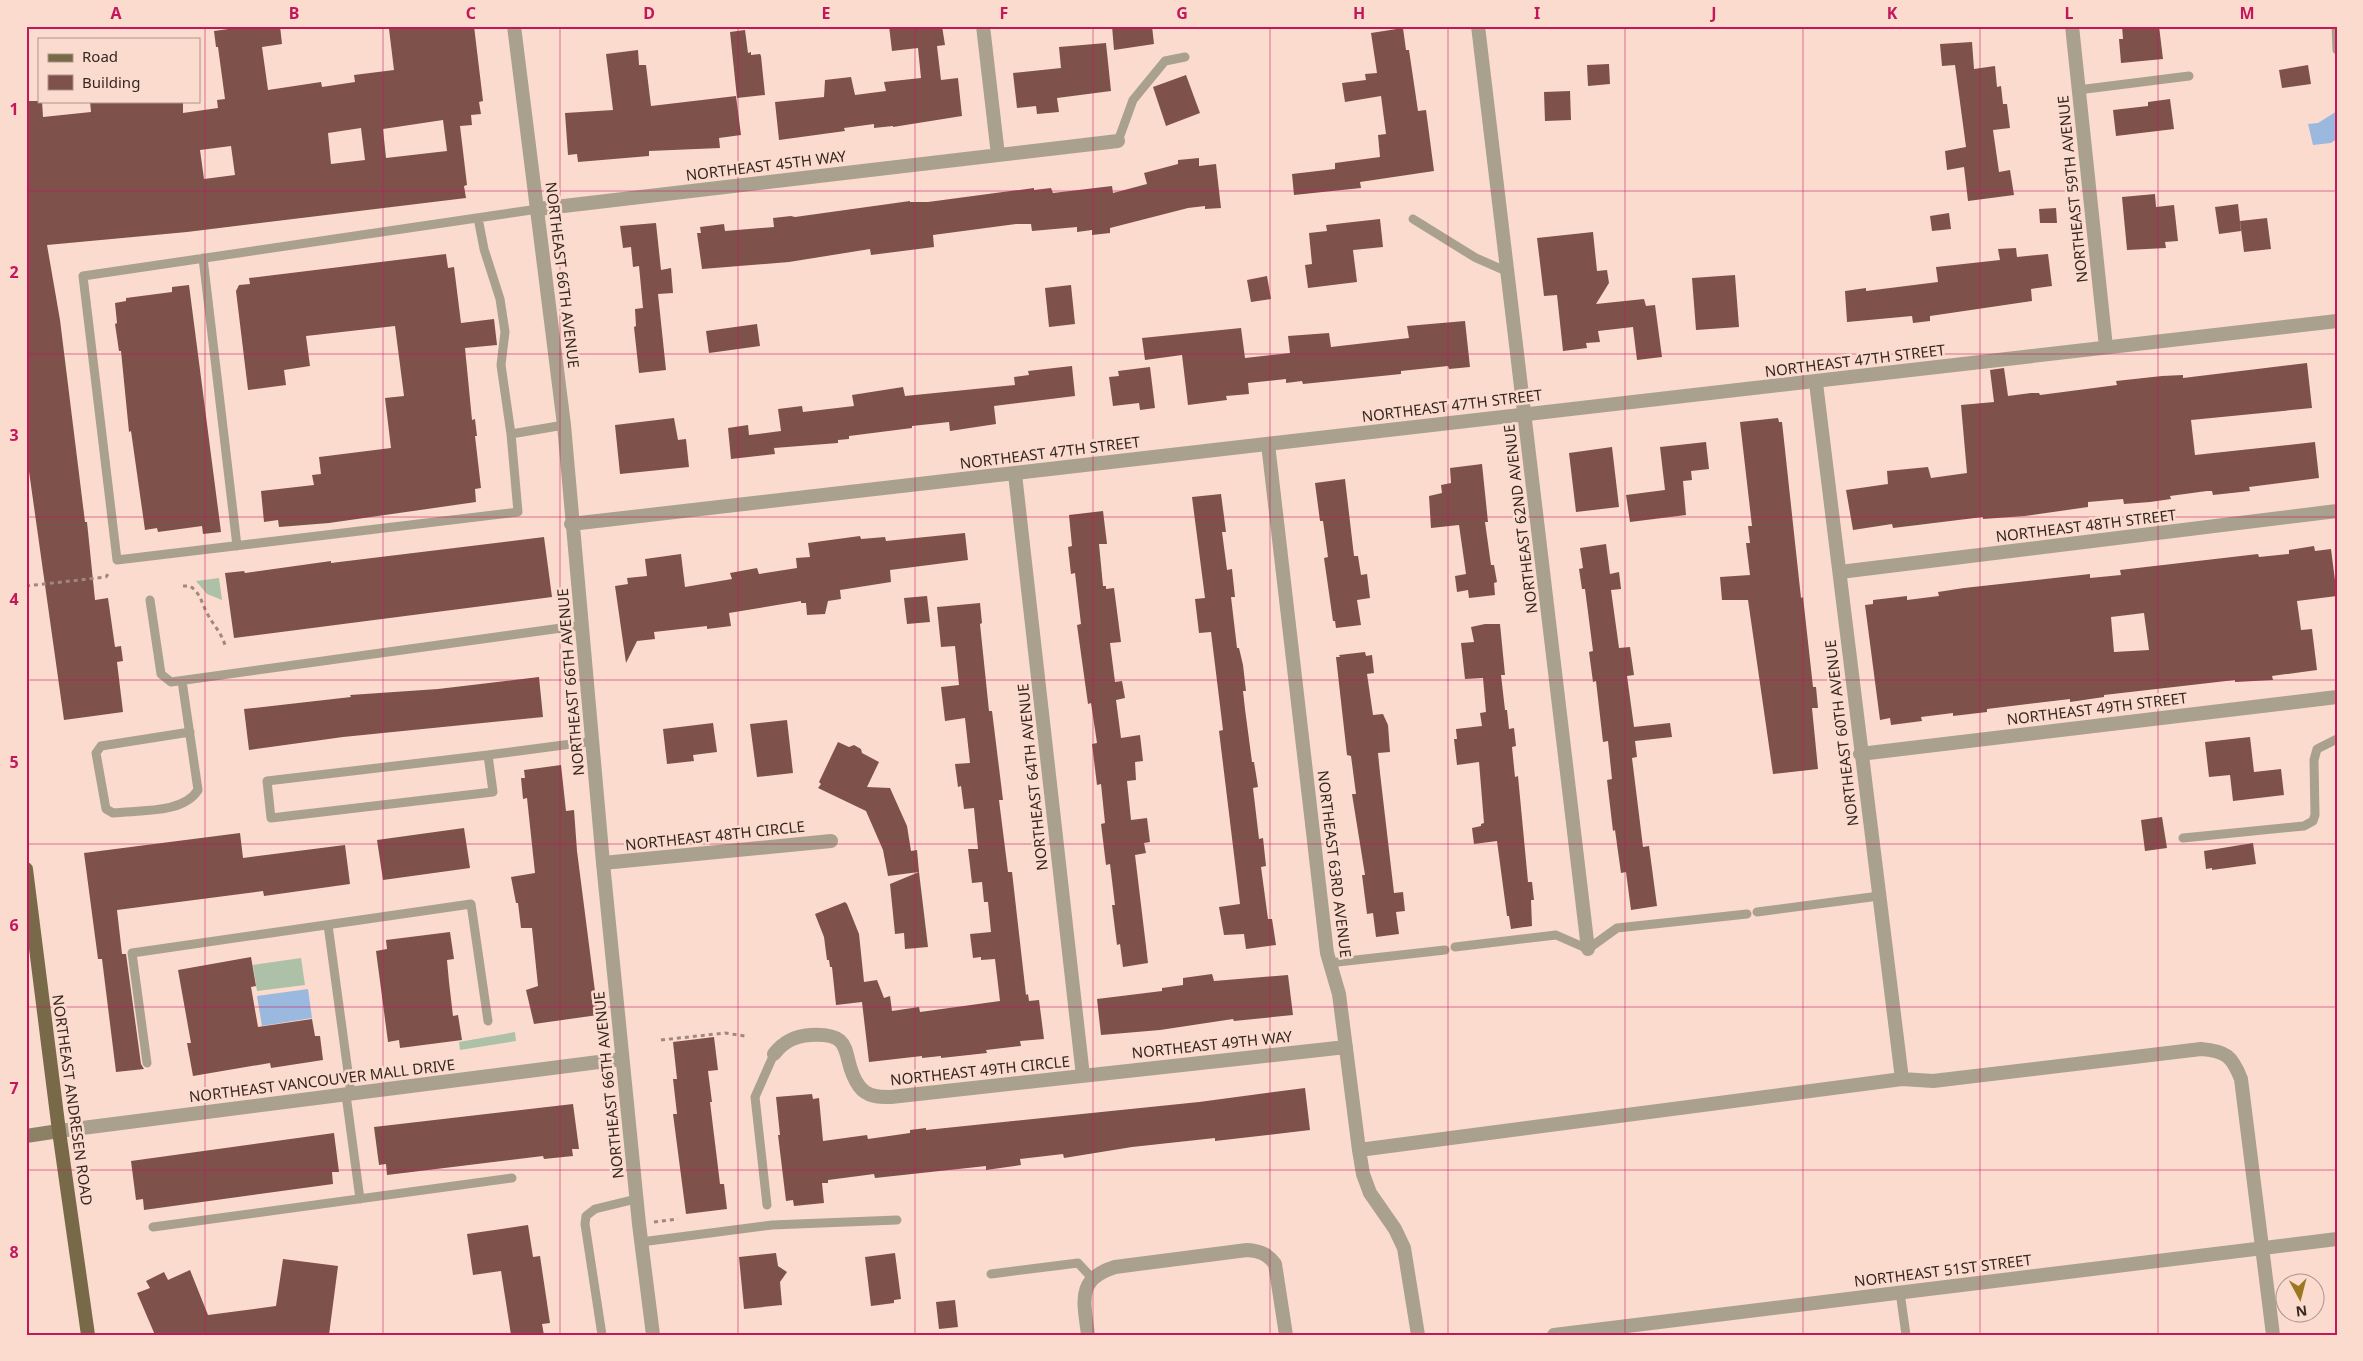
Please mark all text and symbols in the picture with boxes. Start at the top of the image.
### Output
text: A [110,2,122,24]
text: B [289,2,299,24]
text: C [466,2,476,24]
text: D [643,2,655,24]
text: E [822,2,831,24]
text: F [1000,2,1008,24]
text: G [1176,2,1188,24]
text: H [1353,2,1365,24]
text: I [1534,2,1540,24]
text: J [1709,2,1717,24]
text: K [1887,2,1898,24]
text: L [2065,2,2074,24]
text: M [2239,2,2255,24]
legend [38,38,200,102]
text: Road [82,46,118,66]
text: Building [82,72,140,92]
street label: NORTHEAST 59TH AVENUE [2052,95,2092,284]
text: 1 [9,98,19,120]
street label: NORTHEAST 45TH WAY [685,145,848,185]
street label: NORTHEAST 66TH AVENUE [542,180,584,369]
text: 2 [9,261,19,283]
street label: NORTHEAST 47TH STREET [1763,339,1947,381]
street label: NORTHEAST 47TH STREET [1360,384,1544,426]
street label: NORTHEAST 62ND AVENUE [1498,423,1542,615]
text: 3 [9,424,19,446]
street label: NORTHEAST 47TH STREET [958,431,1142,473]
street label: NORTHEAST 48TH STREET [1994,504,2178,546]
text: 4 [9,588,19,610]
street label: NORTHEAST 66TH AVENUE [552,588,588,777]
street label: NORTHEAST 60TH AVENUE [1820,639,1862,828]
street label: NORTHEAST 64TH AVENUE [1012,683,1052,872]
street label: NORTHEAST 49TH STREET [2005,687,2189,729]
text: 5 [9,751,19,773]
street label: NORTHEAST 63RD AVENUE [1314,769,1356,959]
street label: NORTHEAST 48TH CIRCLE [624,816,806,854]
text: 6 [9,914,19,936]
street label: NORTHEAST 66TH AVENUE [588,991,628,1180]
street label: NORTHEAST ANDRESEN ROAD [48,993,98,1207]
street label: NORTHEAST 49TH WAY [1131,1026,1294,1062]
street label: NORTHEAST 49TH CIRCLE [889,1051,1071,1089]
street label: NORTHEAST VANCOUVER MALL DRIVE [188,1054,456,1106]
text: 7 [9,1077,19,1099]
text: 8 [9,1241,19,1263]
street label: NORTHEAST 51ST STREET [1853,1249,2034,1291]
north arrow [2276,1274,2326,1324]
text: N [2295,1301,2308,1322]

